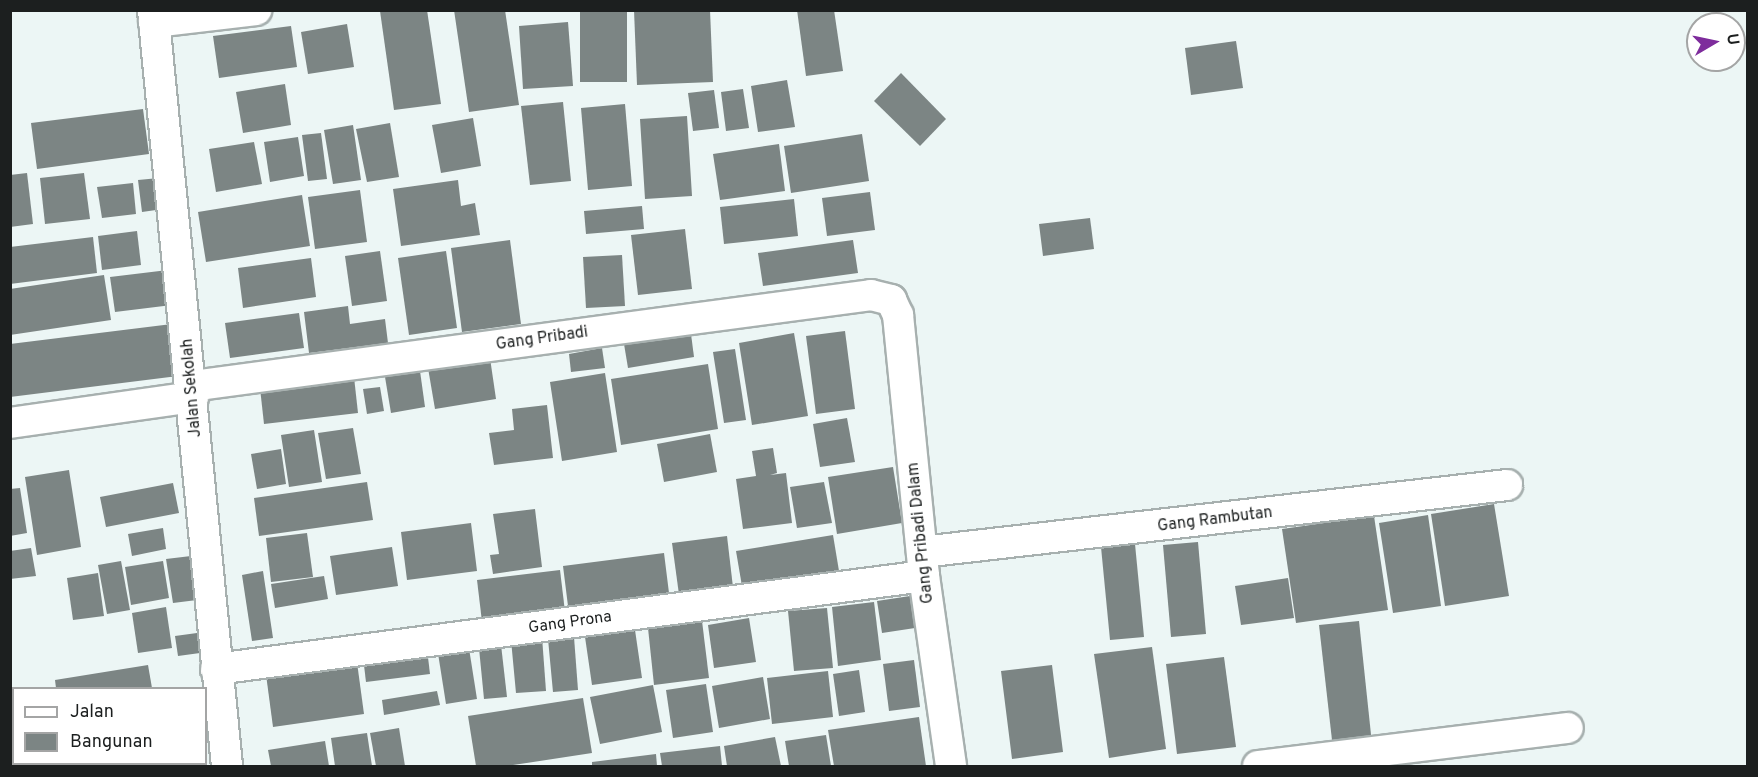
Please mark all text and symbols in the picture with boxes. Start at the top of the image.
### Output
north arrow [1686,12,1746,72]
text: U [1721,32,1743,47]
street label: Gang Pribadi [495,323,589,355]
street label: Jalan Sekolah [178,338,206,438]
street label: Gang Pribadi Dalam [904,461,938,605]
street label: Gang Rambutan [1156,503,1274,537]
street label: Gang Prona [527,608,613,638]
legend [12,687,207,765]
text: Jalan [70,701,114,724]
text: Bangunan [70,731,153,754]

